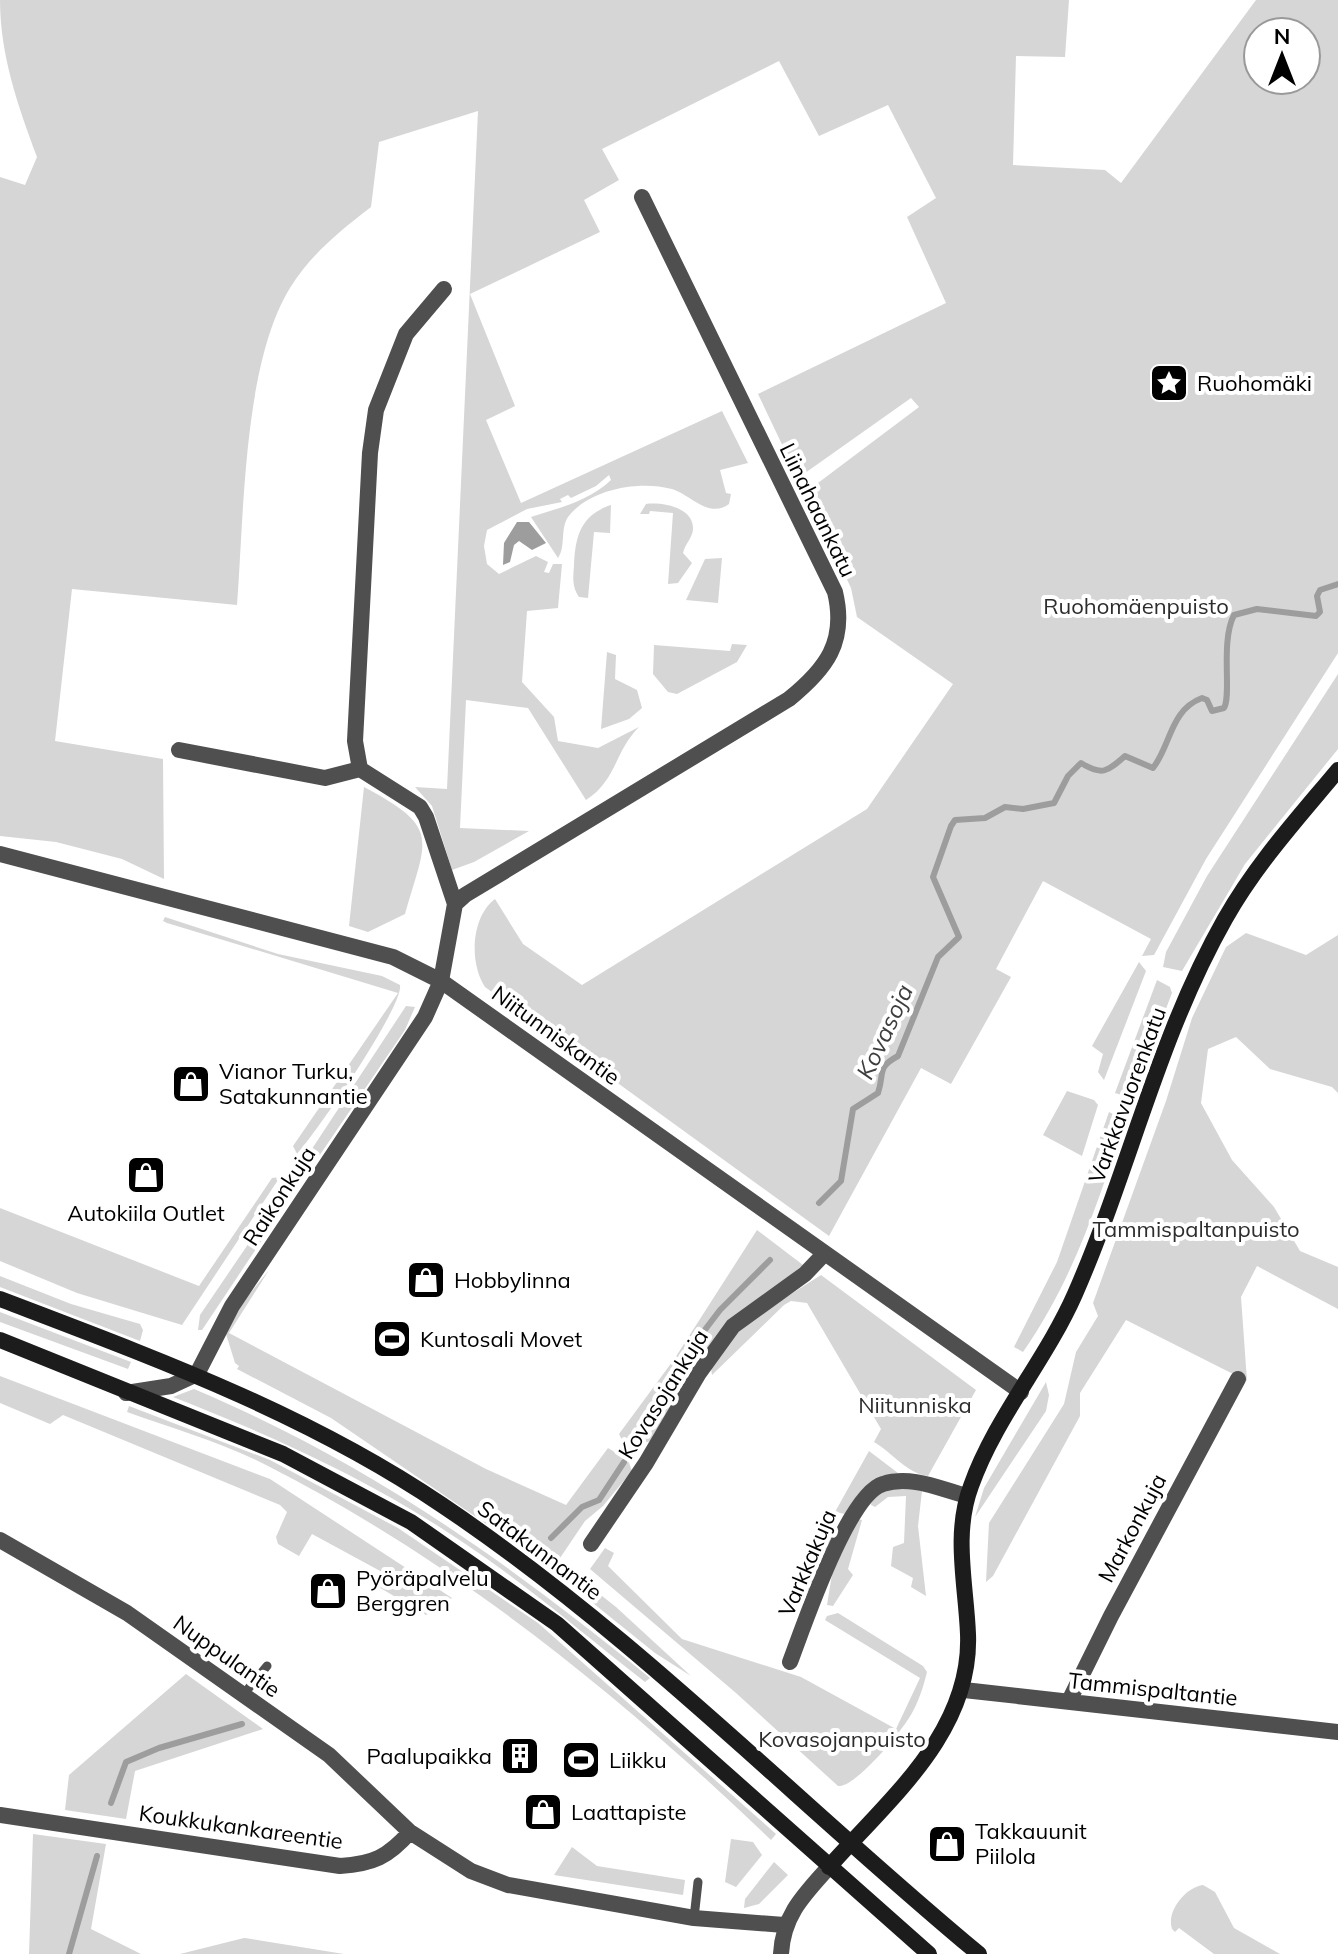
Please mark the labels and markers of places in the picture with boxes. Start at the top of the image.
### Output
place icon: Ruohomäki [1148,362,1190,404]
place label: Ruohomäki [1197,369,1312,397]
place label: Vianor Turku, Satakunnantie [219,1057,368,1110]
shop icon: Vianor Turku, Satakunnantie [170,1063,212,1105]
shop icon: Autokiila Outlet [125,1154,167,1196]
place label: Autokiila Outlet [67,1199,225,1227]
shop icon: Hobbylinna [405,1259,447,1301]
place label: Hobbylinna [454,1266,571,1294]
sports icon: Kuntosali Movet [371,1318,413,1360]
place label: Kuntosali Movet [420,1325,583,1353]
place label: Pyöräpalvelu Berggren [356,1564,489,1617]
shop icon: Pyöräpalvelu Berggren [307,1570,349,1612]
building icon: Paalupaikka [499,1735,541,1777]
sports icon: Liikku [560,1739,602,1781]
place label: Paalupaikka [366,1742,492,1770]
place label: Liikku [609,1746,667,1774]
shop icon: Laattapiste [522,1791,564,1833]
place label: Laattapiste [571,1798,687,1826]
place label: Takkauunit Piilola [975,1817,1087,1870]
shop icon: Takkauunit Piilola [926,1823,968,1865]

